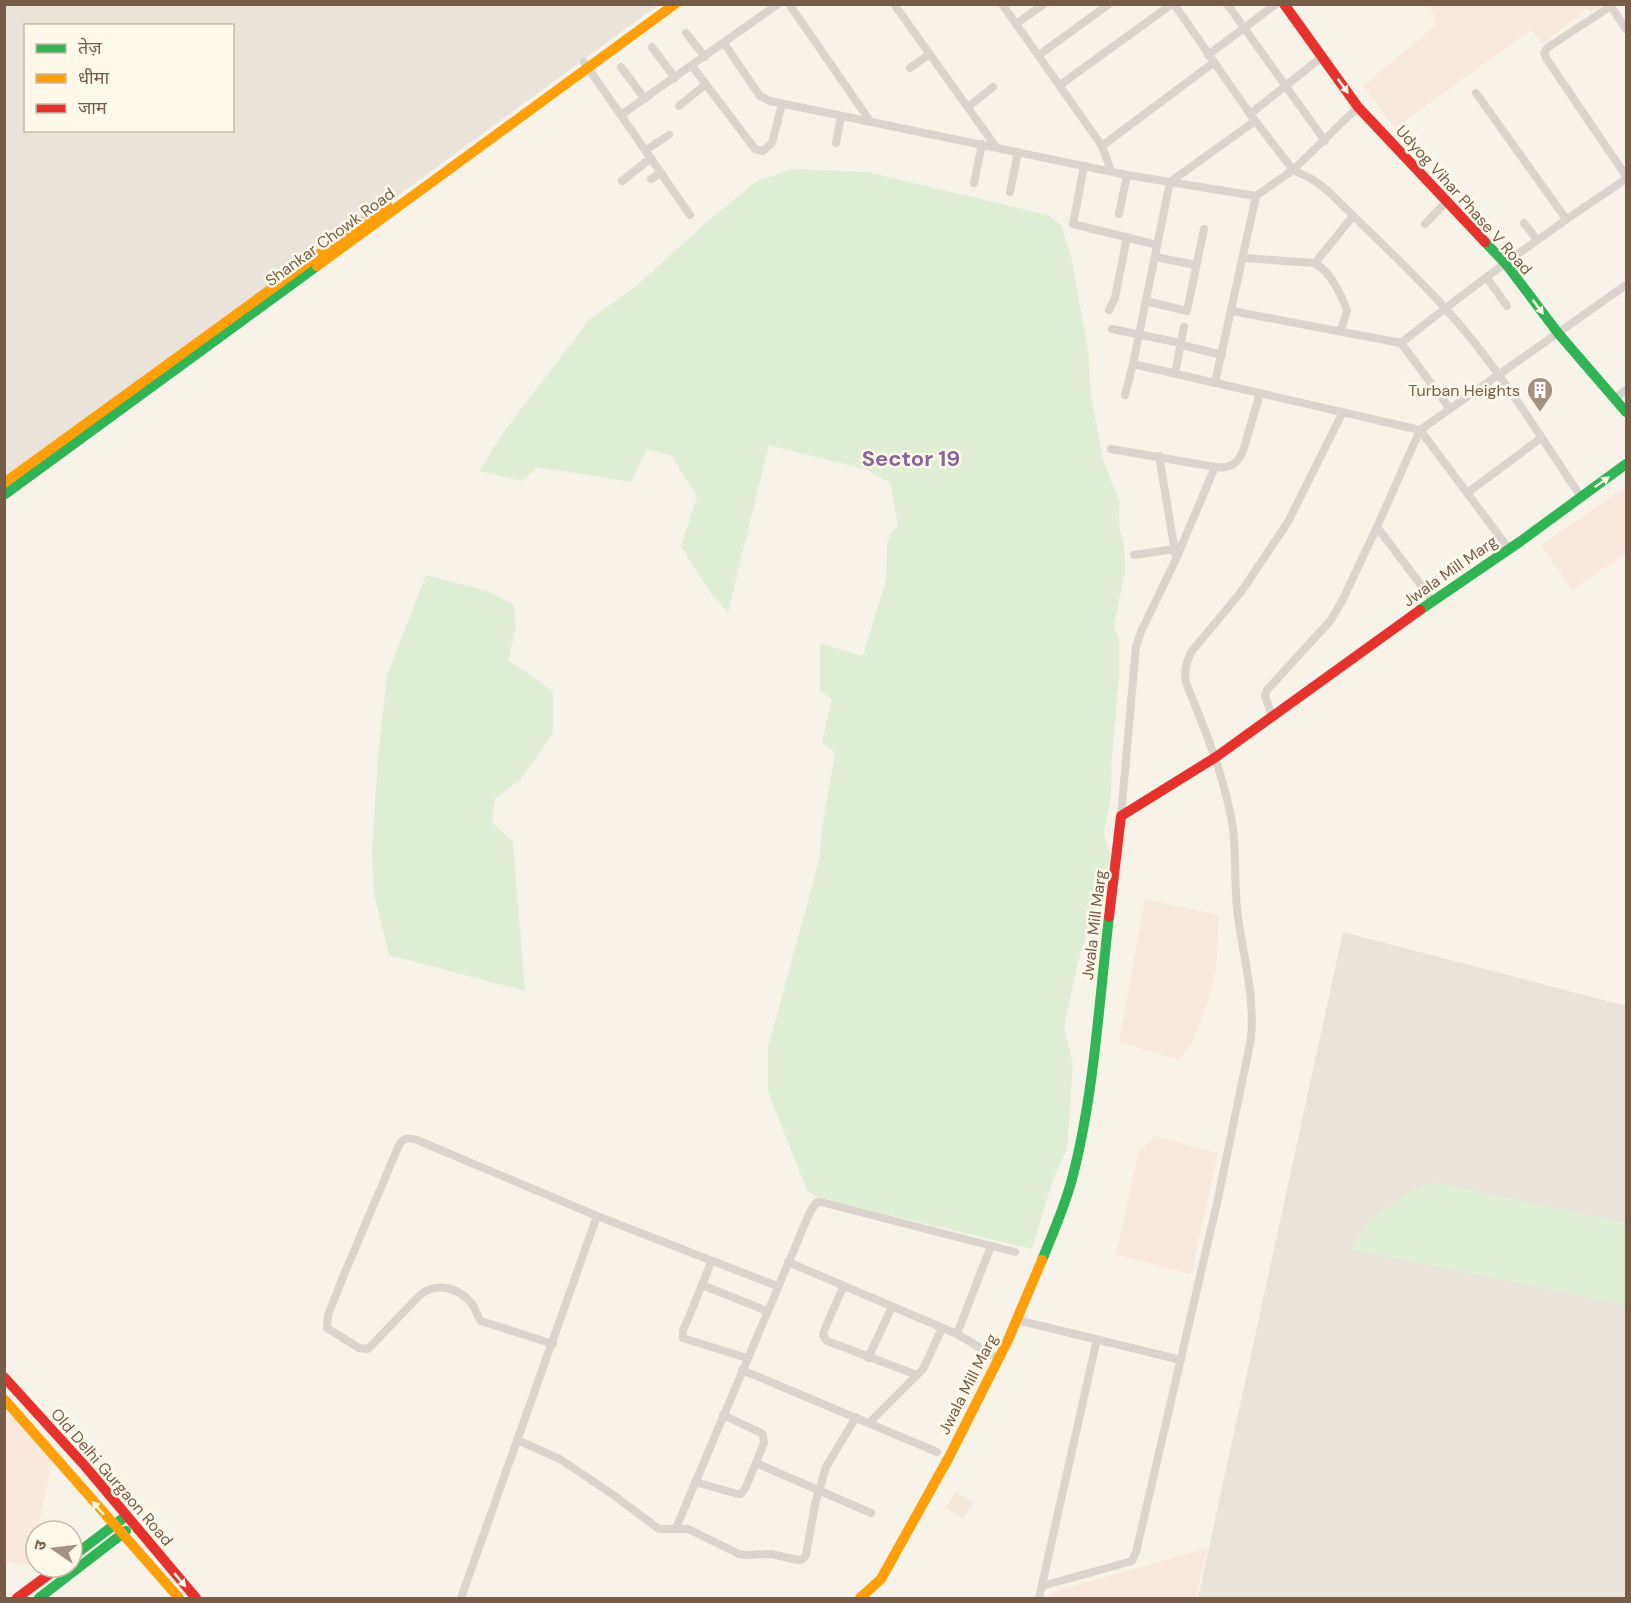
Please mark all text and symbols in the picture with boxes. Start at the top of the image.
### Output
legend [24,24,234,132]
text: तेज़ [78,36,102,60]
text: धीमा [78,66,109,90]
one-way arrow [1337,77,1349,93]
text: जाम [78,96,108,120]
street label: Udyog Vihar Phase V Road [1391,121,1537,279]
street label: Shankar Chowk Road [261,183,399,291]
one-way arrow [1532,298,1544,314]
building icon: Turban Heights [1525,375,1555,413]
place label: Turban Heights [1408,380,1520,401]
district label: Sector 19 [862,444,960,473]
one-way arrow [1594,476,1610,488]
street label: Jwala Mill Marg [1399,531,1501,611]
street label: Jwala Mill Marg [1077,869,1111,981]
street label: Jwala Mill Marg [934,1330,1003,1438]
street label: Old Delhi Gurgaon Road [46,1404,178,1550]
one-way arrow [92,1501,105,1516]
north arrow [24,1519,84,1579]
text: उ [29,1538,51,1553]
one-way arrow [174,1572,186,1587]

